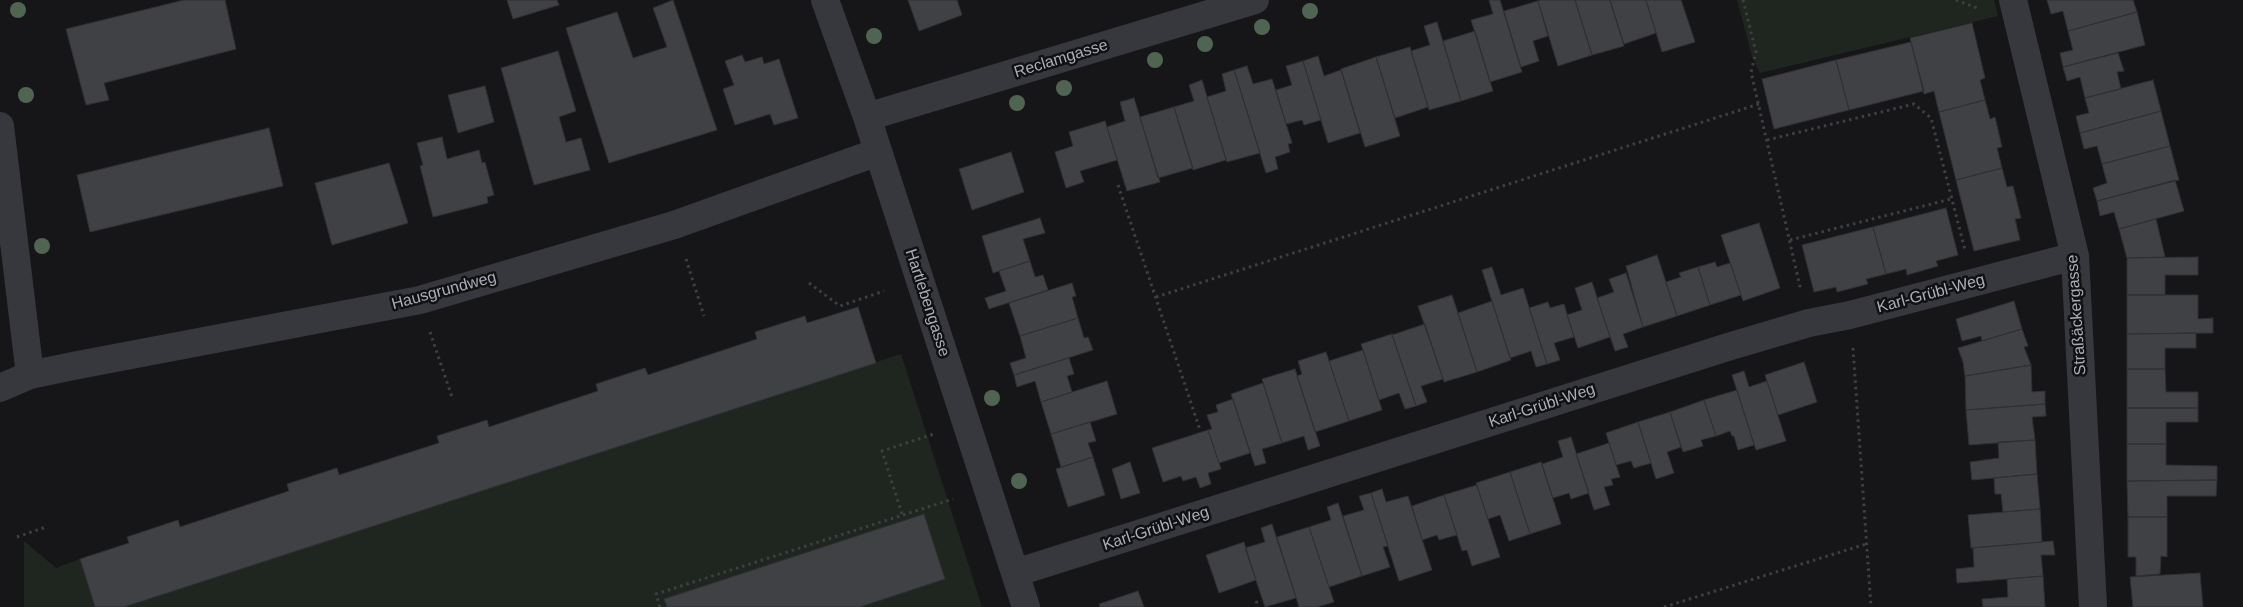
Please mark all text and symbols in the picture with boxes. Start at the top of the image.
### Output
street label: Reclamgasse [1012,36,1110,82]
street label: Hartlebengasse [901,247,953,359]
street label: Straßäckergasse [2063,254,2091,376]
street label: Hausgrundweg [390,268,498,314]
street label: Karl-Grübl-Weg [1875,270,1987,318]
street label: Karl-Grübl-Weg [1486,380,1598,432]
street label: Karl-Grübl-Weg [1100,503,1212,555]

